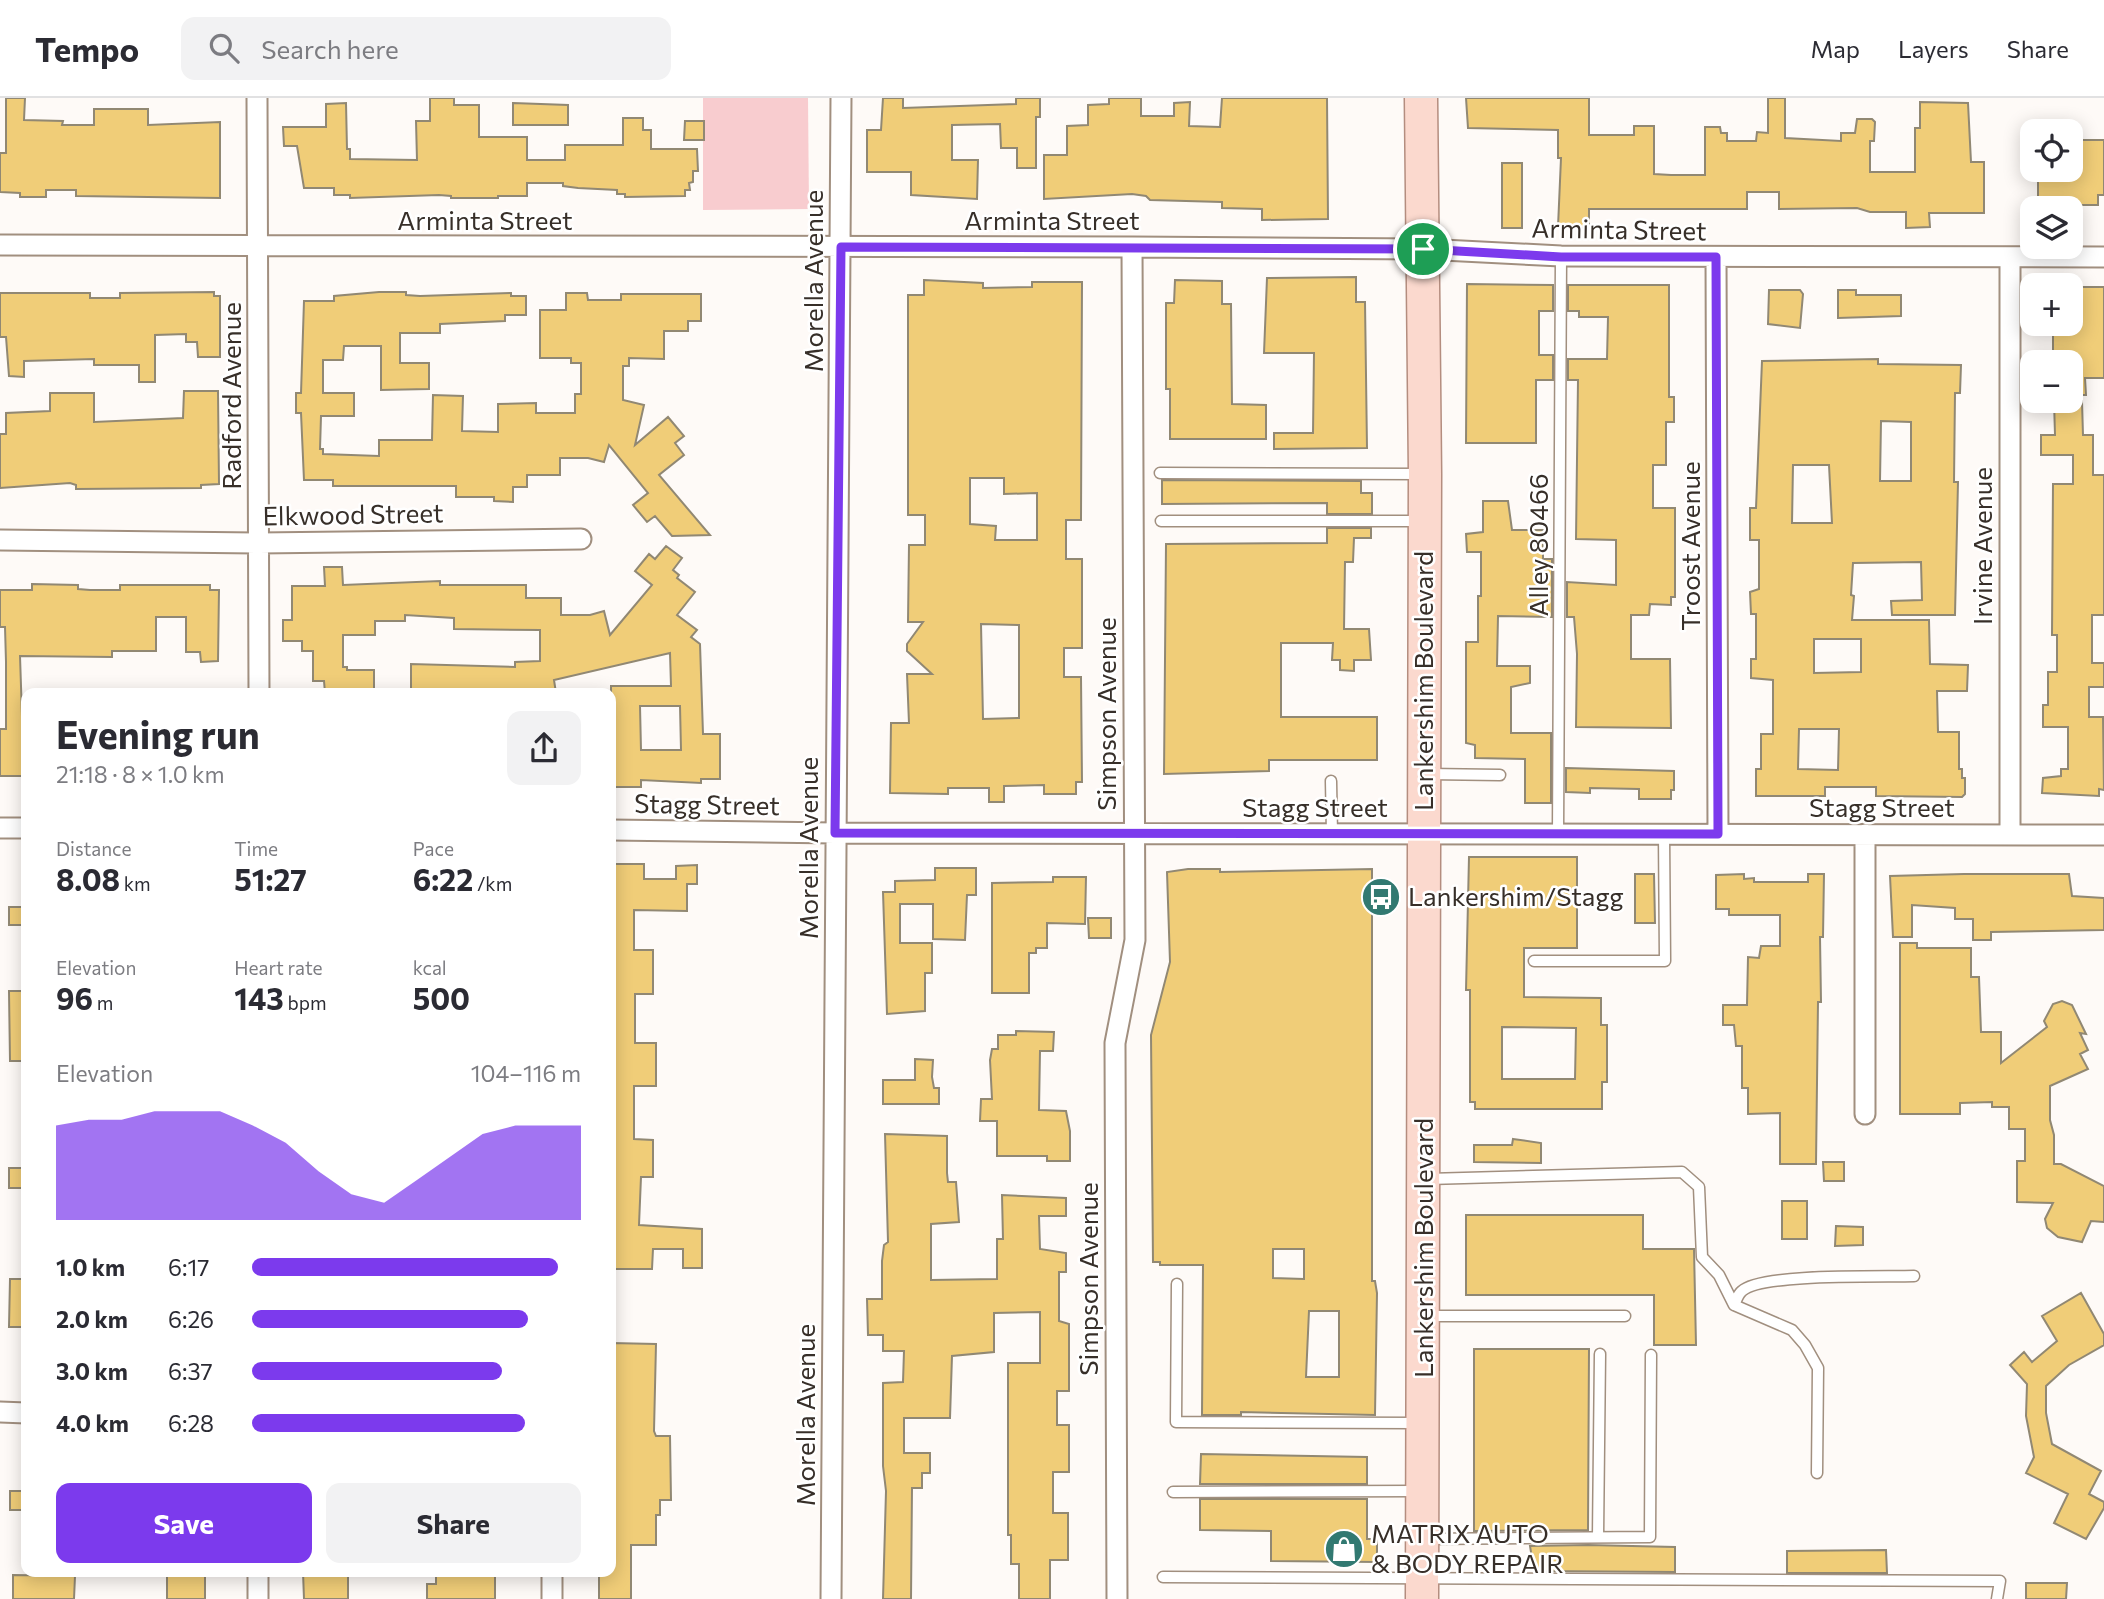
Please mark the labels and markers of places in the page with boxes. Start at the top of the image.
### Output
pin [1393,219,1453,279]
bus stop icon: Lankershim/Stagg [1360,876,1402,918]
place label: Lankershim/Stagg [1408,880,1624,911]
place label: MATRIX AUTO & BODY REPAIR [1371,1517,1564,1578]
shop icon: MATRIX AUTO & BODY REPAIR [1323,1528,1365,1570]

